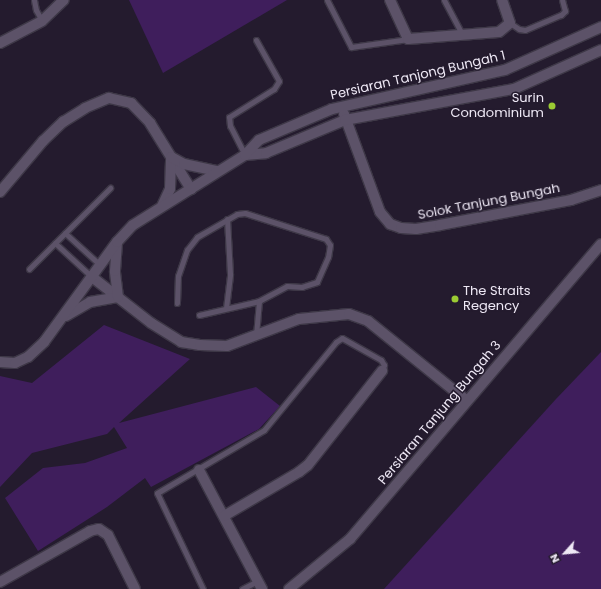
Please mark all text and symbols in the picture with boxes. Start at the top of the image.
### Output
street label: Persiaran Tanjong Bungah 1 [329,48,507,104]
place label: Surin Condominium [450,91,544,122]
marker: Surin Condominium [547,101,557,111]
street label: Solok Tanjung Bungah [417,181,561,223]
place label: The Straits Regency [463,284,531,315]
marker: The Straits Regency [450,294,460,304]
street label: Persiaran Tanjung Bungah 3 [375,338,505,488]
north arrow [545,533,585,573]
text: N [545,551,563,566]

